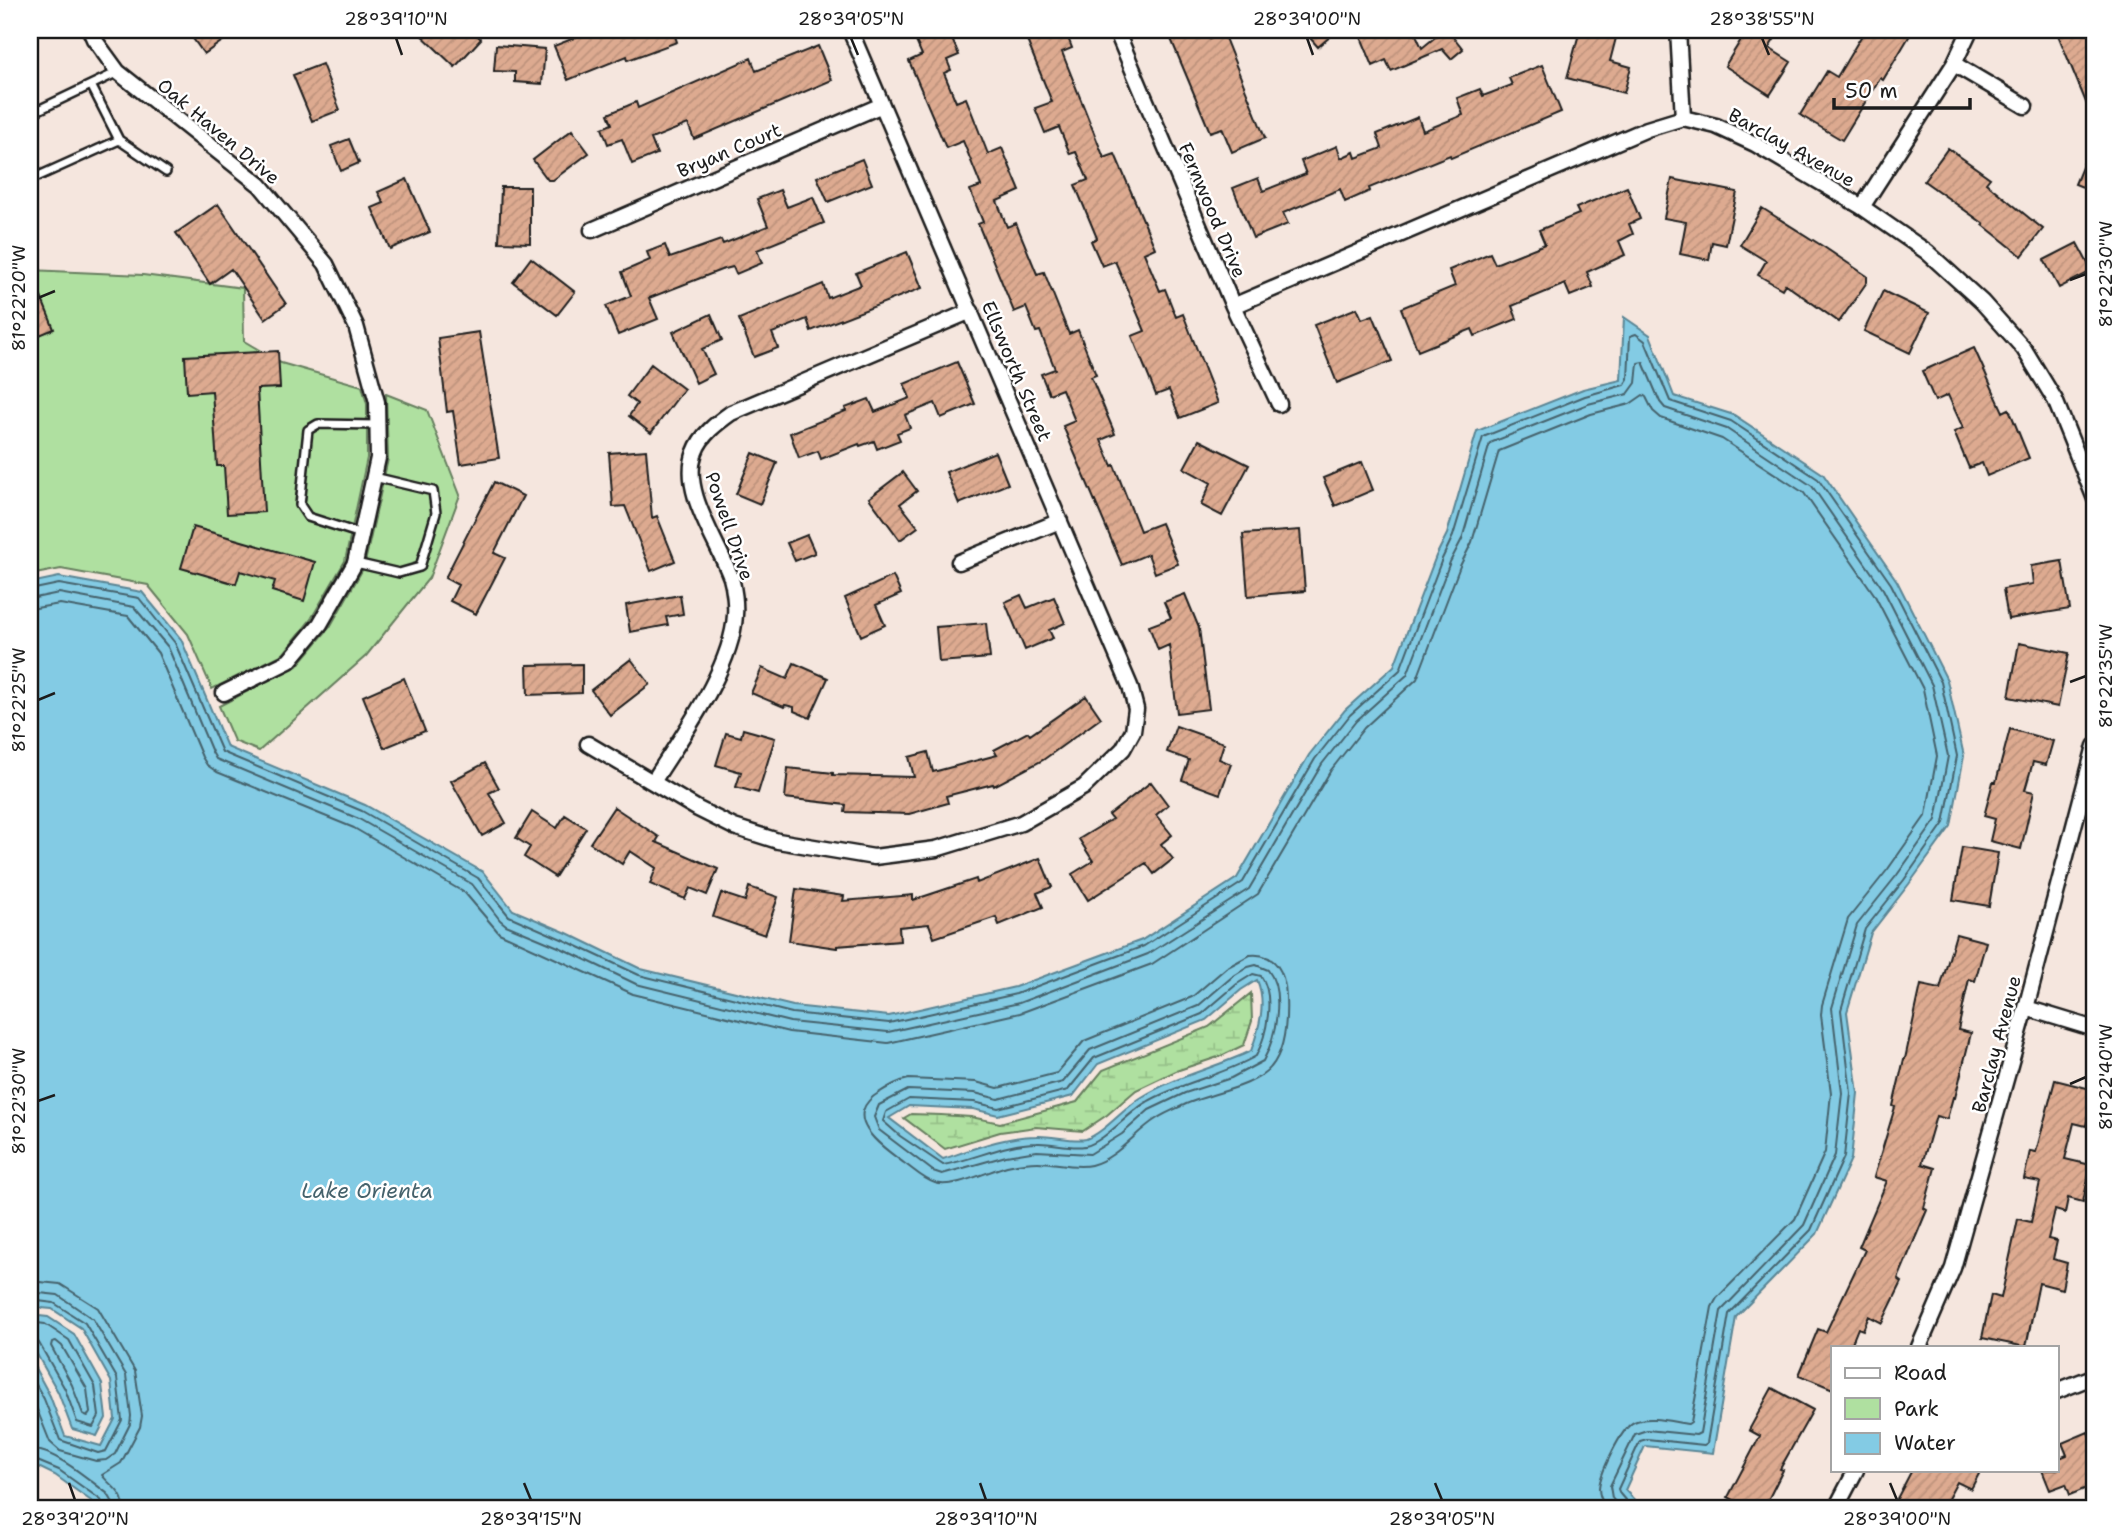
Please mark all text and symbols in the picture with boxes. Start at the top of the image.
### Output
text: 28°39'10"N [344,7,448,31]
text: 28°39'05"N [798,7,904,31]
text: 28°39'00"N [1253,7,1361,31]
text: 28°38'55"N [1709,7,1815,31]
scale bar [1834,66,1971,110]
street label: Oak Haven Drive [152,73,285,190]
text: 50 m [1845,77,1898,105]
street label: Barclay Avenue [1724,102,1860,193]
street label: Bryan Court [673,117,785,184]
street label: Fernwood Drive [1173,139,1252,282]
text: 81°22'30"W [2094,221,2118,327]
text: 81°22'20"W [7,245,31,351]
street label: Ellsworth Street [976,297,1057,445]
street label: Powell Drive [699,469,760,584]
text: 81°22'35"W [2094,624,2118,728]
text: 81°22'25"W [7,648,31,752]
street label: Barclay Avenue [1966,973,2027,1116]
text: 81°22'40"W [2094,1024,2118,1130]
text: 81°22'30"W [7,1048,31,1154]
water label: Lake Orienta [301,1177,433,1205]
legend [1831,1346,2058,1472]
text: Road [1894,1359,1947,1387]
text: Park [1894,1395,1939,1423]
text: Water [1894,1429,1956,1457]
text: 28°39'20"N [21,1507,129,1531]
text: 28°39'15"N [480,1507,582,1531]
text: 28°39'10"N [934,1507,1038,1531]
text: 28°39'05"N [1389,1507,1495,1531]
text: 28°39'00"N [1843,1507,1951,1531]

